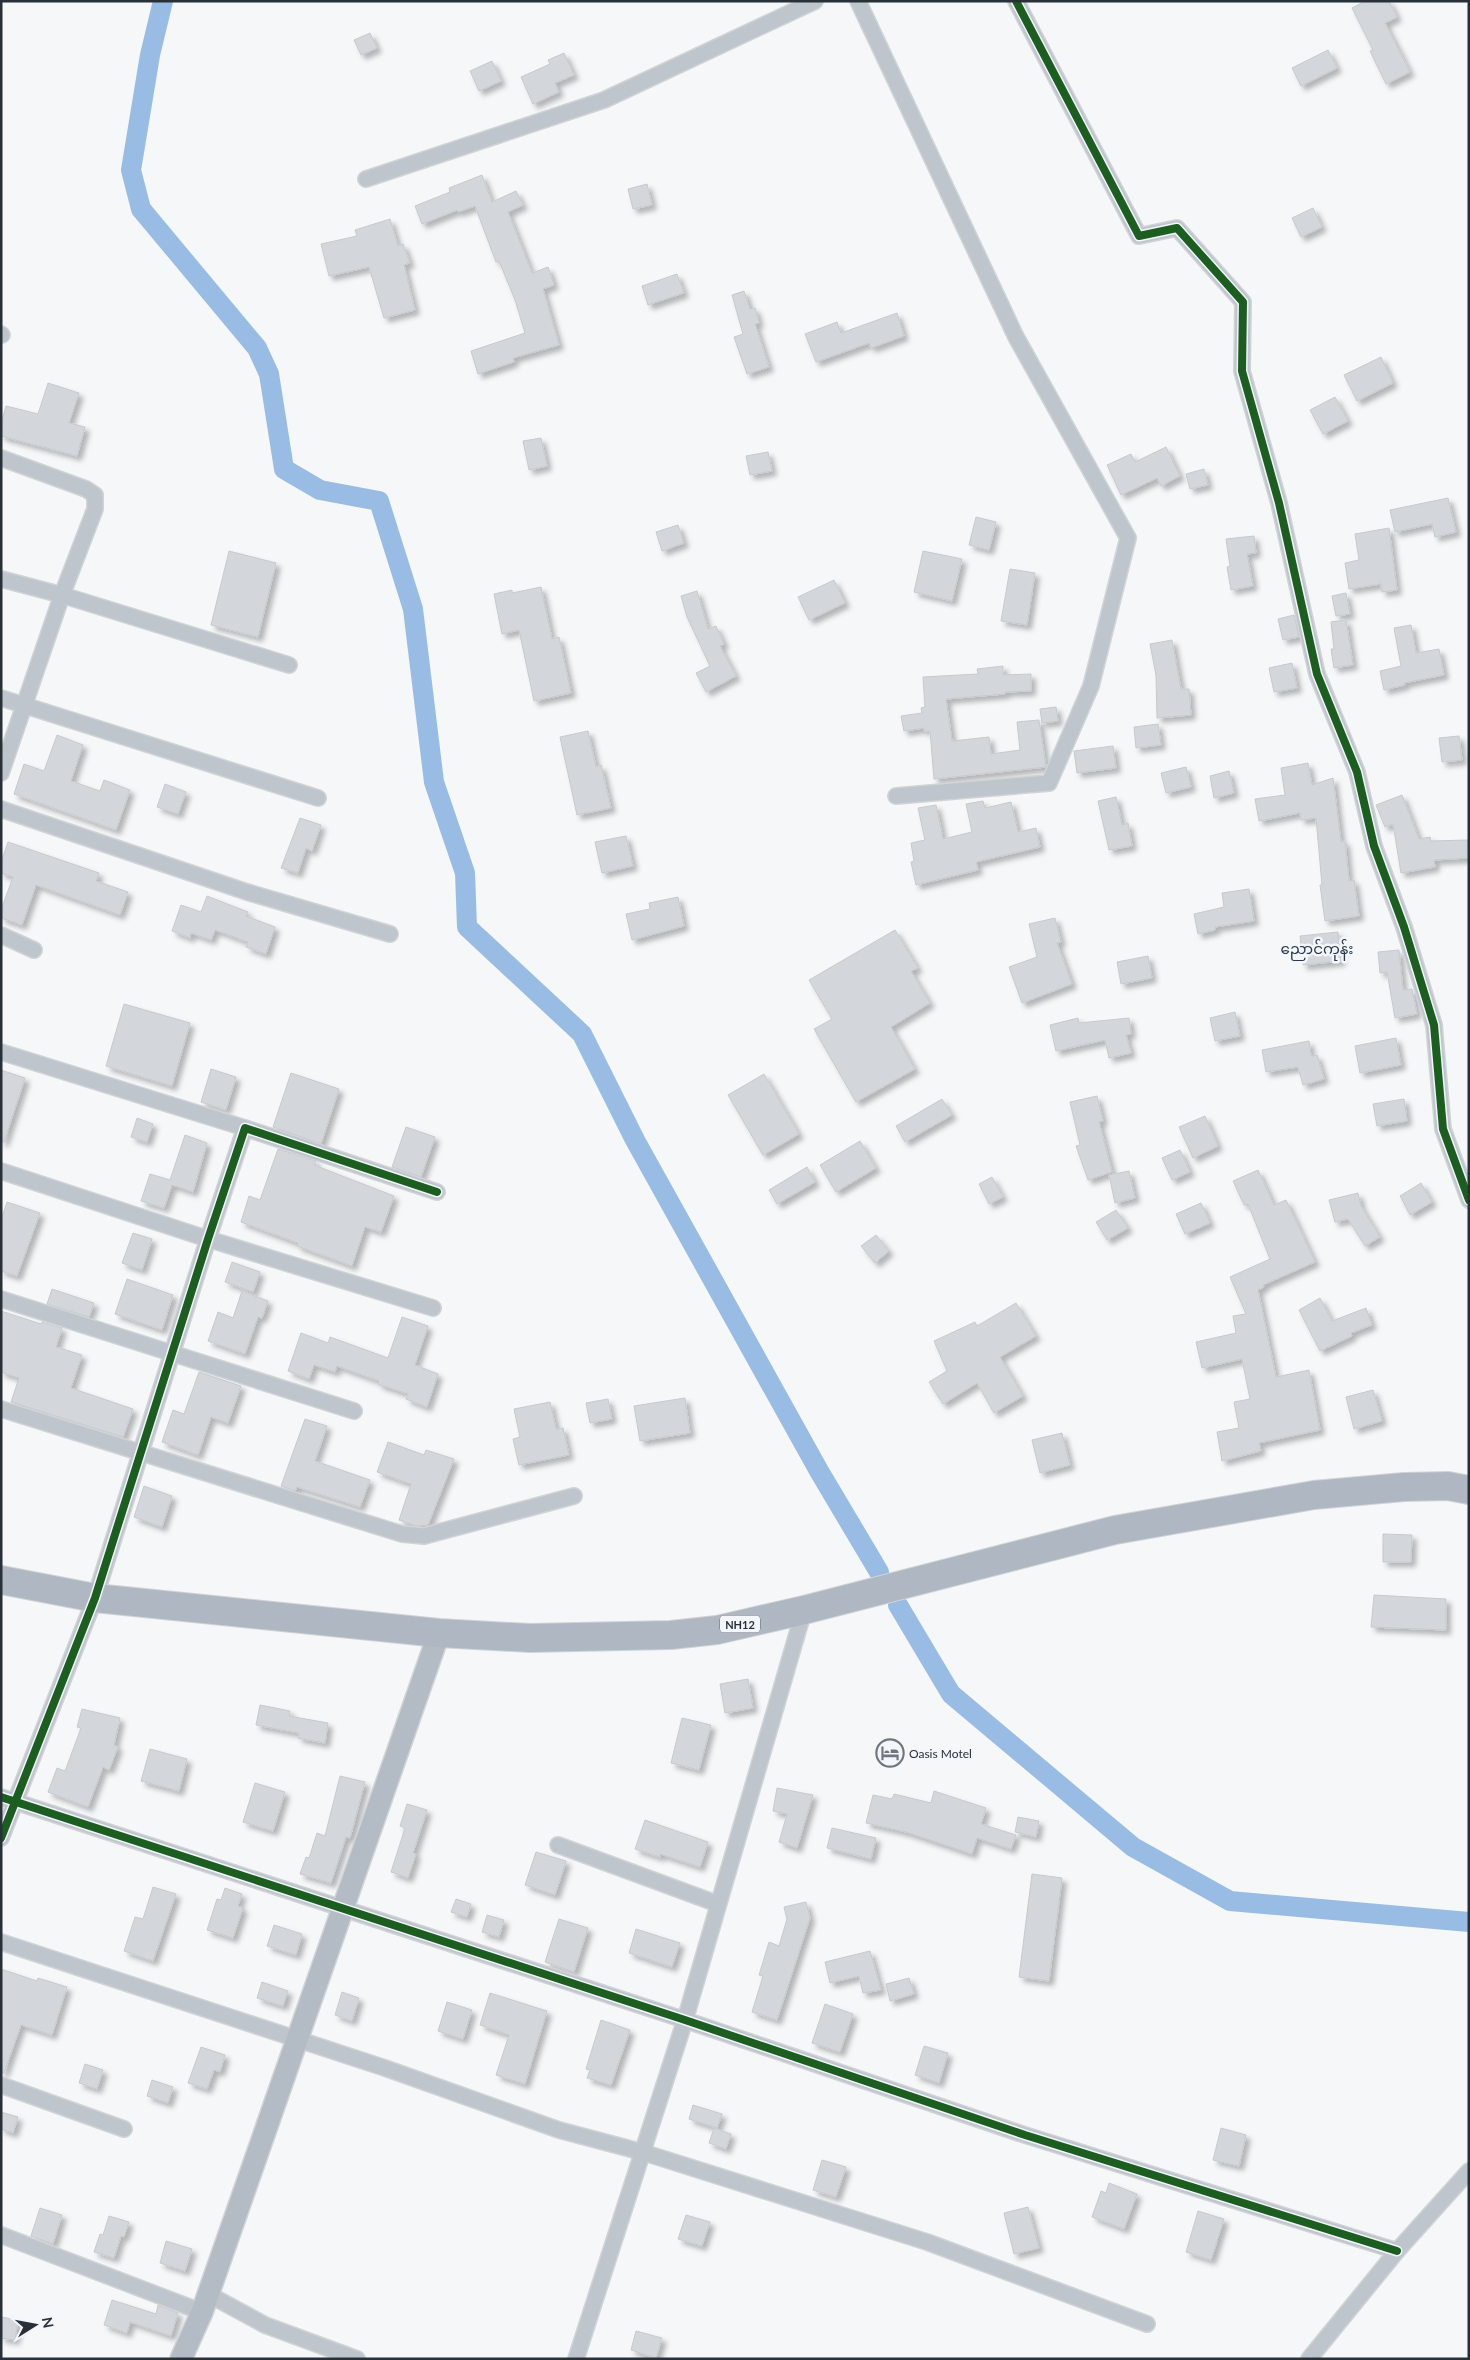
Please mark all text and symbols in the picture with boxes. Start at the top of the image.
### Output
district label: ညောင်ကုန်း [1280,939,1354,961]
road number: NH12 [720,1616,760,1632]
hotel icon: Oasis Motel [875,1738,905,1768]
place label: Oasis Motel [909,1746,972,1761]
north arrow [10,2300,60,2350]
text: N [39,2316,58,2329]

